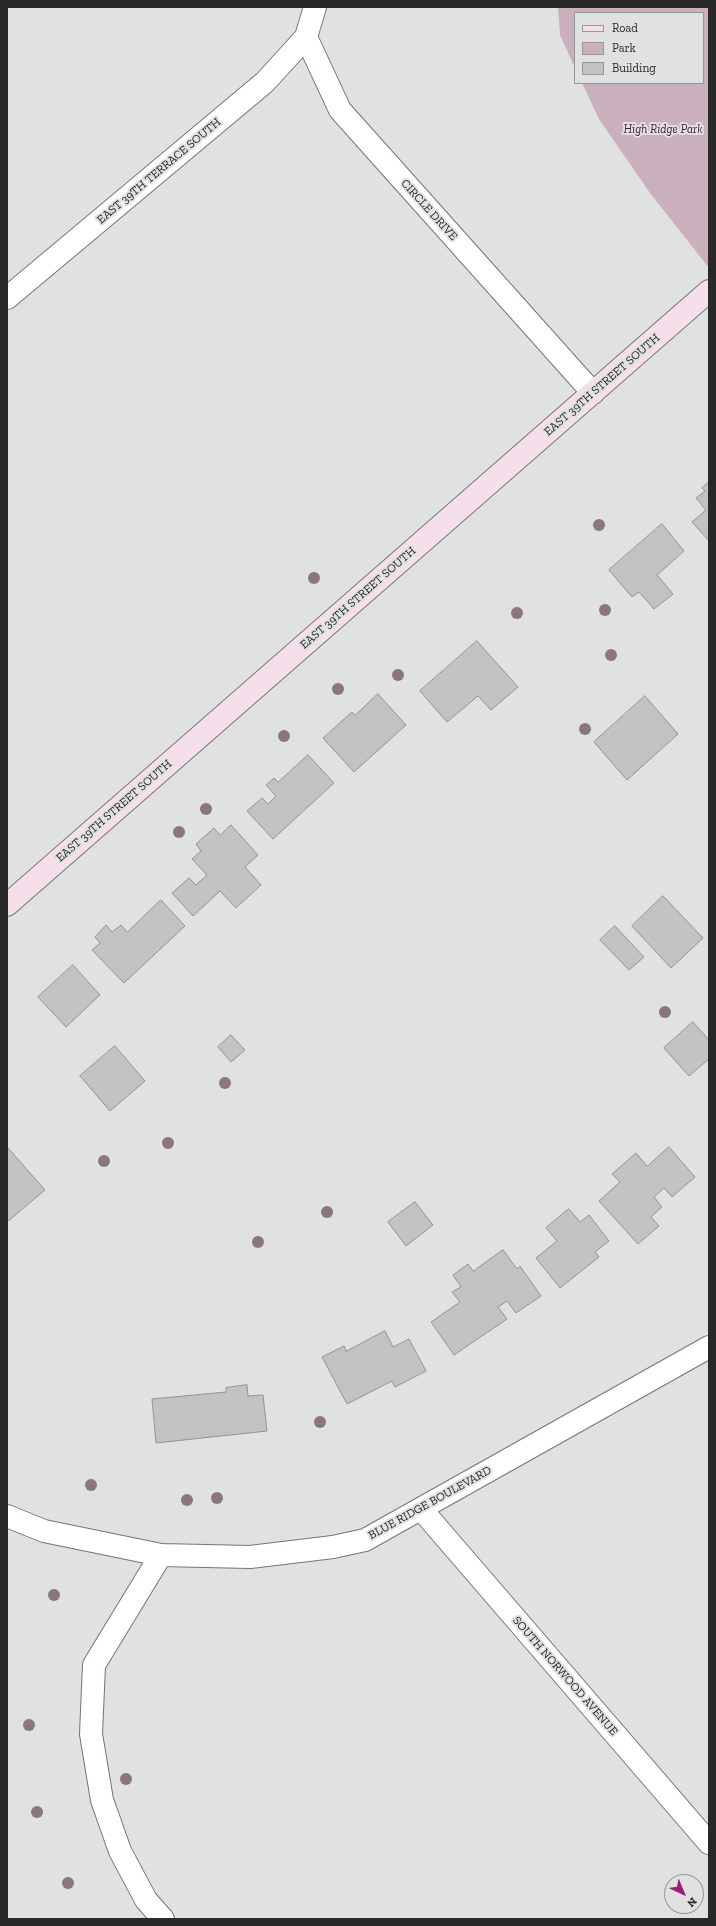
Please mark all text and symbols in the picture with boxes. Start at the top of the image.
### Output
legend [574,12,704,84]
text: Road [612,21,638,35]
text: Park [612,41,636,55]
text: Building [612,61,656,75]
street label: EAST 39TH TERRACE SOUTH [94,115,224,227]
park label: High Ridge Park [624,123,702,137]
street label: CIRCLE DRIVE [398,176,460,244]
street label: EAST 39TH STREET SOUTH [541,331,663,439]
street label: EAST 39TH STREET SOUTH [297,544,419,652]
street label: EAST 39TH STREET SOUTH [53,757,175,865]
street label: BLUE RIDGE BOULEVARD [366,1463,494,1543]
street label: SOUTH NORWOOD AVENUE [509,1613,621,1739]
north arrow [664,1874,704,1914]
text: N [684,1895,700,1910]

